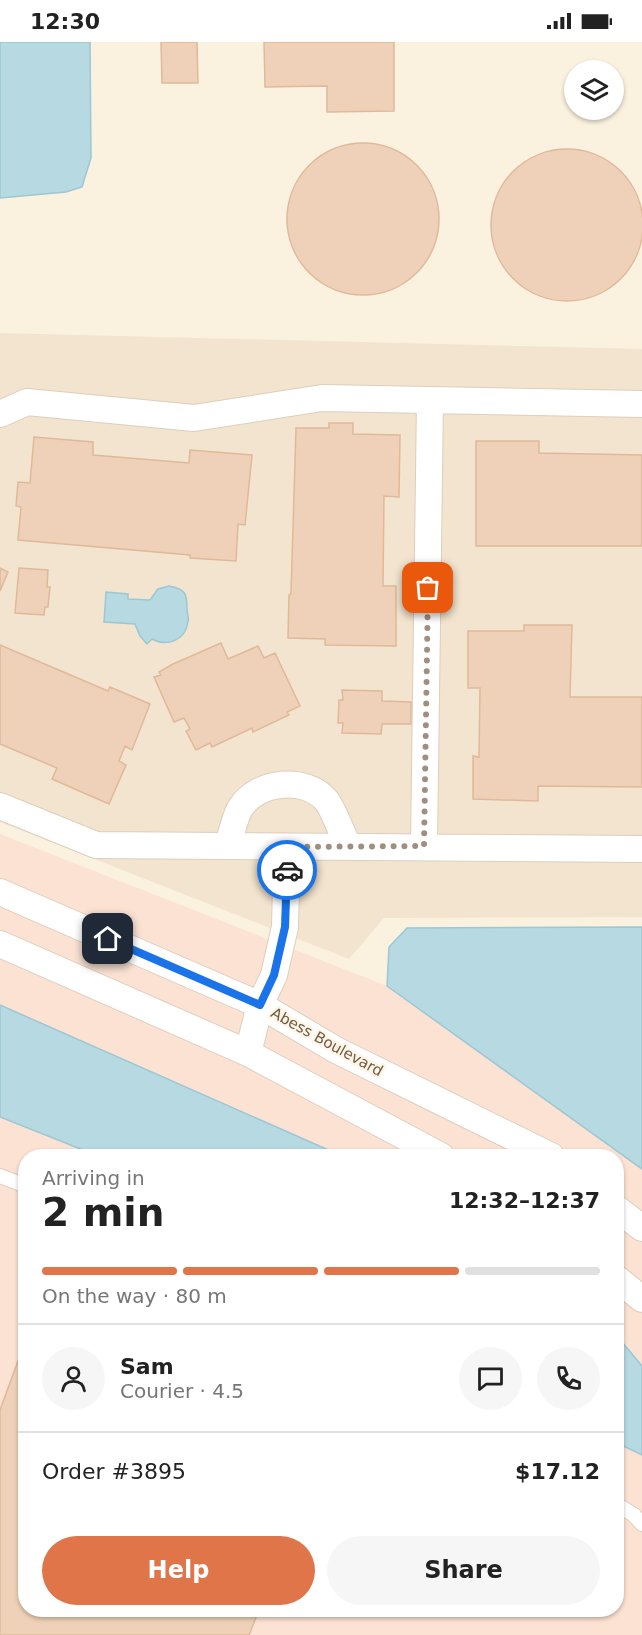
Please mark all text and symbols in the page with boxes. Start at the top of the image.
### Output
text: 12:30 [30,9,100,34]
map controls [564,60,624,120]
button: layers [564,60,624,120]
pin [402,562,453,613]
icon: bag [411,571,444,604]
courier [257,840,317,900]
icon: car [271,854,304,887]
pin [82,913,133,964]
icon: home [91,922,124,955]
street label: Abess Boulevard [268,1004,386,1080]
text: Arriving in [42,1166,145,1190]
text: 12:32–12:37 [449,1188,600,1213]
text: 2 min [42,1190,164,1235]
text: On the way · 80 m [42,1284,227,1308]
button: person [42,1347,105,1410]
button: chat [459,1347,522,1410]
button: phone [537,1347,600,1410]
text: Sam [120,1354,174,1379]
text: Courier · 4.5 [120,1379,244,1403]
text: Order #3895 [42,1459,186,1484]
text: $17.12 [515,1459,600,1484]
button: Help [42,1536,315,1605]
button: Share [327,1536,600,1605]

